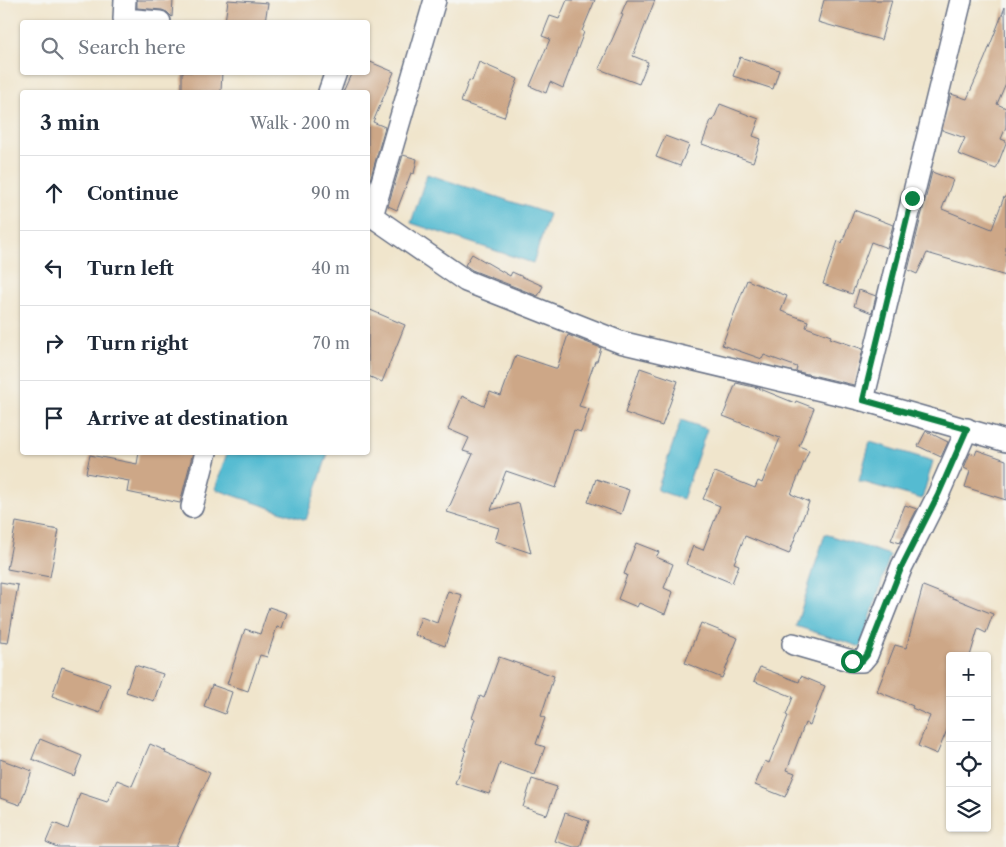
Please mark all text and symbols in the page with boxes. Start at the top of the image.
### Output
search box [20,20,370,75]
icon: search [38,34,66,62]
text: Search here [78,36,186,59]
text: 3 min [40,110,100,135]
text: Walk · 200 m [250,113,350,133]
icon: ahead [40,179,68,207]
text: Continue [87,182,179,205]
text: 90 m [311,183,350,203]
route end [901,187,924,210]
icon: left [40,254,68,282]
text: Turn left [87,257,174,280]
text: 40 m [311,258,350,278]
icon: right [40,329,68,357]
text: Turn right [87,332,188,355]
text: 70 m [313,333,350,353]
icon: arrive [40,404,68,432]
text: Arrive at destination [87,407,288,430]
route start [841,650,864,673]
map controls [946,652,991,832]
button: + [946,652,991,697]
button: − [946,697,991,742]
button: locate [946,742,991,787]
button: layers [946,787,991,832]

